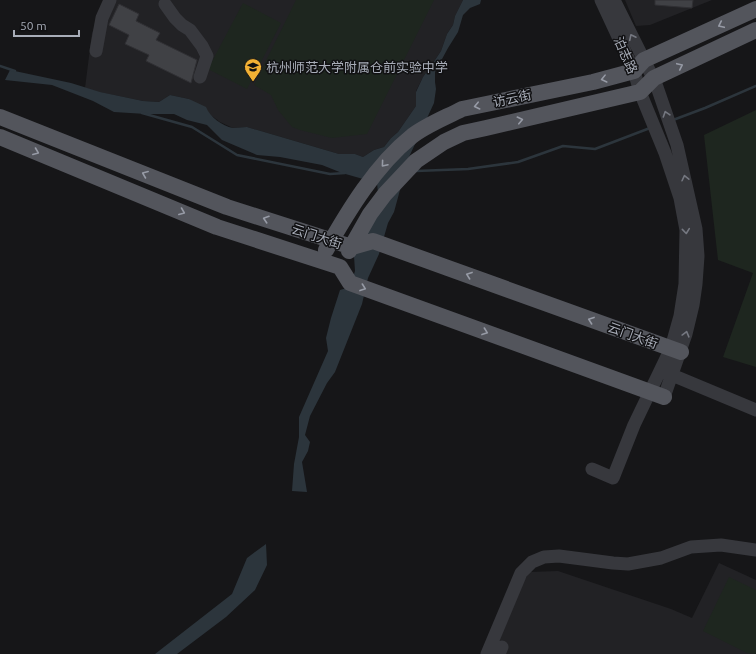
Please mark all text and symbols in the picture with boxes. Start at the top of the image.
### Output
scale bar [14,12,79,38]
text: 50 m [20,19,47,32]
one-way arrow [717,20,725,28]
one-way arrow [630,33,637,41]
street label: 泊志路 [612,34,640,76]
school or university icon: 杭州师范大学附属仓前实验中学 [243,57,263,82]
place label: 杭州师范大学附属仓前实验中学 [266,60,448,74]
one-way arrow [676,63,683,71]
one-way arrow [601,74,607,82]
street label: 访云街 [491,87,533,109]
one-way arrow [474,101,480,109]
one-way arrow [663,111,671,118]
one-way arrow [517,116,523,124]
one-way arrow [33,148,40,156]
one-way arrow [382,159,389,167]
one-way arrow [141,171,148,179]
one-way arrow [681,175,689,181]
one-way arrow [179,208,186,216]
one-way arrow [263,216,270,224]
street label: 云门大街 [290,221,344,251]
one-way arrow [681,227,690,234]
one-way arrow [466,272,473,280]
one-way arrow [360,283,367,291]
one-way arrow [588,316,595,324]
street label: 云门大街 [606,320,660,350]
one-way arrow [482,327,489,336]
one-way arrow [681,330,690,337]

